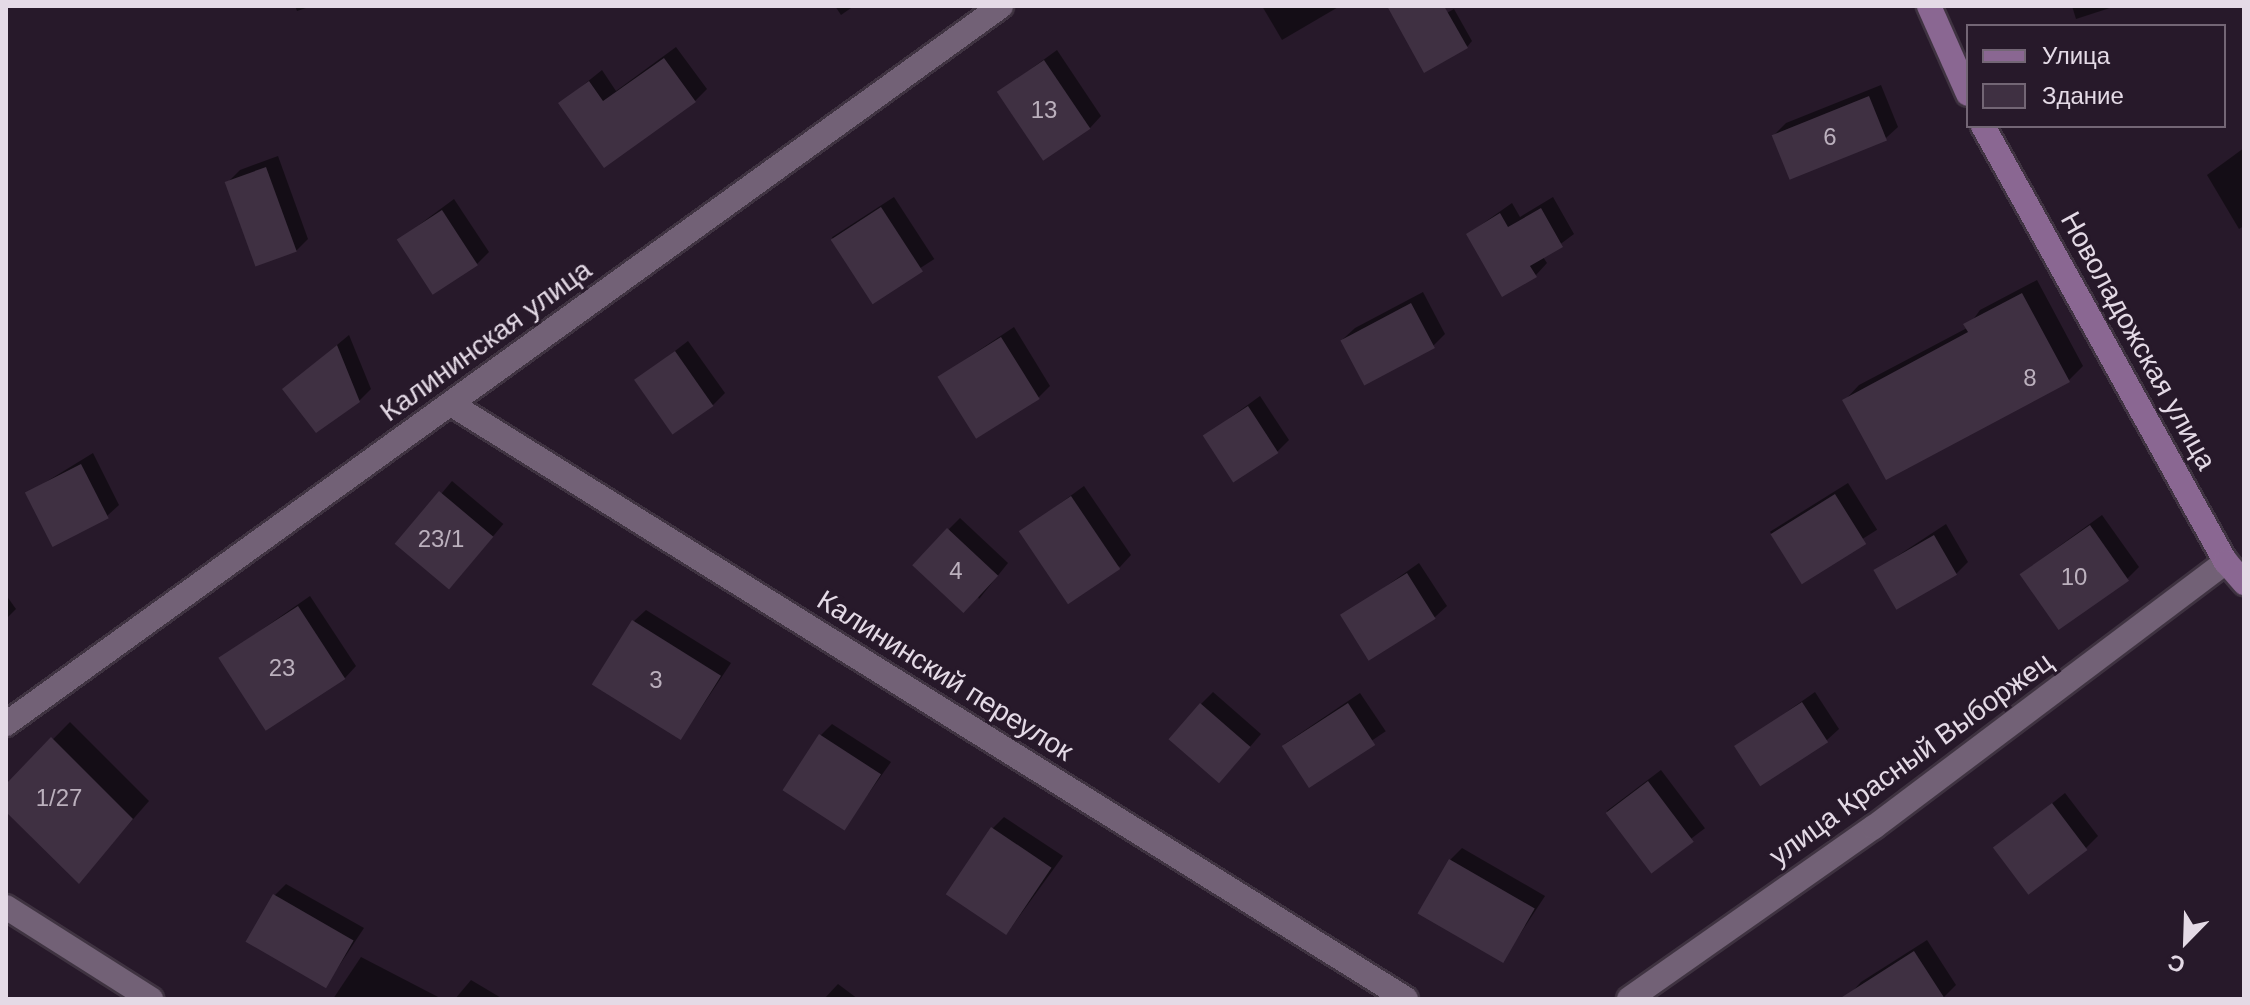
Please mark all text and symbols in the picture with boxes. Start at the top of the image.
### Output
legend [1966,24,2226,128]
text: Улица [2042,42,2110,69]
text: Здание [2042,82,2124,109]
house number: 13 [1031,96,1057,124]
house number: 6 [1823,123,1837,151]
street label: Новоладожская улица [2053,206,2223,476]
street label: Калининская улица [374,253,598,429]
house number: 8 [2023,364,2037,392]
house number: 23/1 [418,525,464,553]
house number: 4 [949,557,963,585]
house number: 10 [2061,563,2087,591]
street label: Калининский переулок [811,584,1079,768]
street label: улица Красный Выборжец [1763,645,2059,873]
house number: 23 [269,654,295,682]
house number: 3 [649,666,663,694]
house number: 1/27 [36,784,82,812]
north arrow [2146,901,2226,981]
text: С [2164,949,2189,978]

